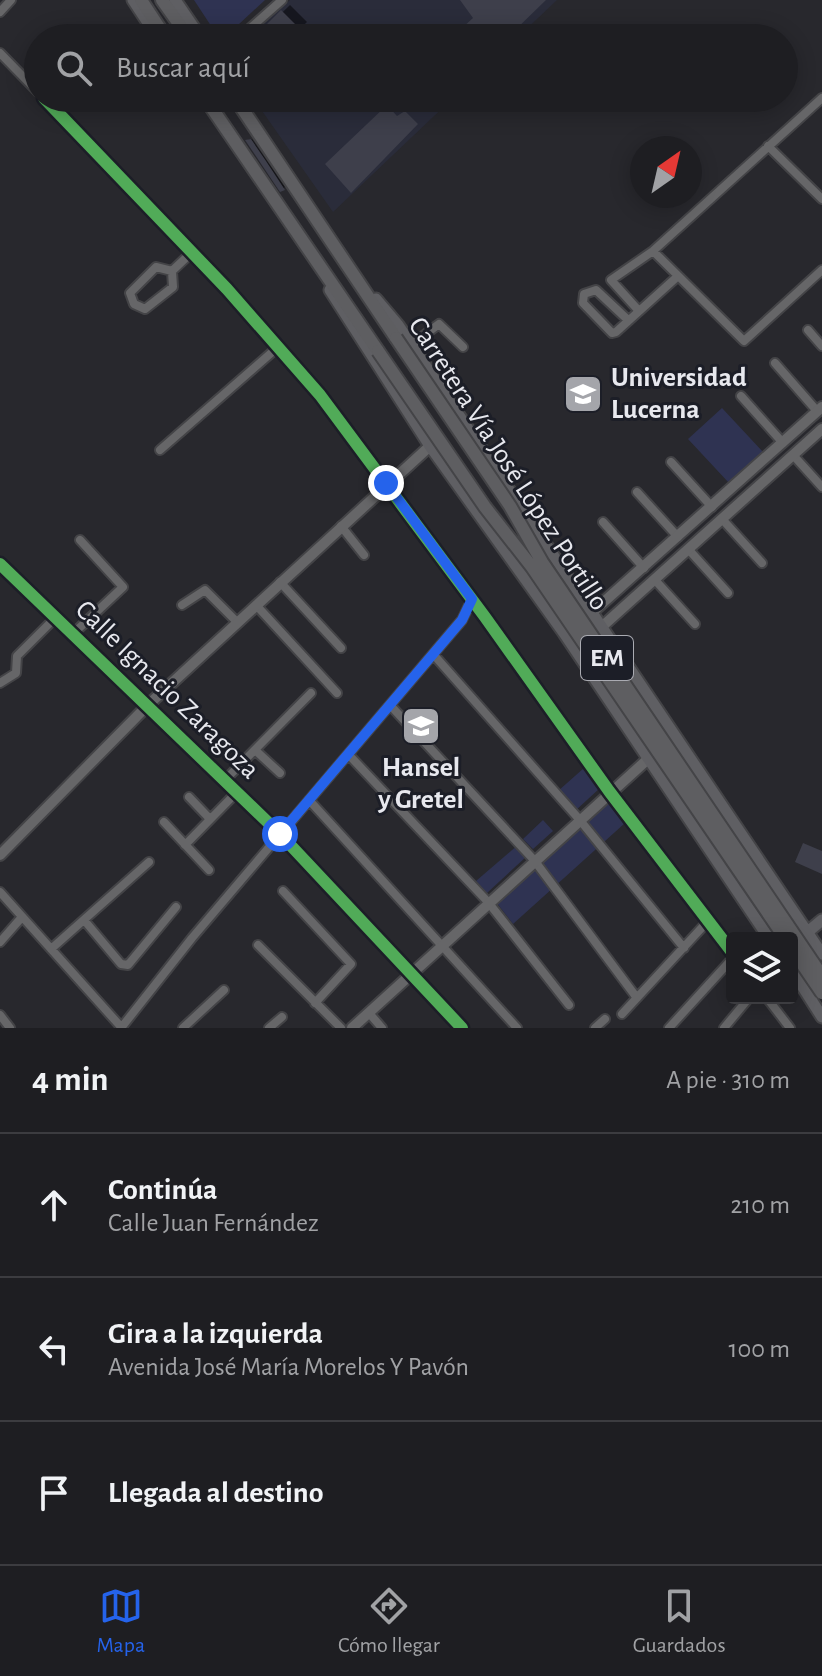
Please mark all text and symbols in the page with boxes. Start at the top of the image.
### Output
search box [24,24,798,112]
icon: search [52,46,96,90]
text: Buscar aquí [116,53,250,83]
north arrow [630,136,702,208]
street label: Carretera Vía José López Portillo [403,312,613,616]
place label: Universidad Lucerna [611,364,747,424]
school or university icon: Universidad Lucerna [562,373,604,415]
route end [368,465,404,501]
street label: Calle Ignacio Zaragoza [70,595,264,785]
road number: EM [581,636,633,680]
school or university icon: Hansel y Gretel [400,705,442,747]
place label: Hansel y Gretel [377,754,464,814]
route start [262,816,298,852]
map controls [726,932,798,1004]
button: layers [726,932,798,1004]
text: 4 min [32,1063,109,1097]
text: A pie · 310 m [666,1067,790,1093]
text: Continúa [108,1175,217,1205]
icon: ahead [32,1183,76,1227]
text: 210 m [730,1192,790,1218]
text: Calle Juan Fernández [108,1210,319,1236]
text: Gira a la izquierda [108,1319,323,1349]
icon: left [32,1327,76,1371]
text: 100 m [729,1336,790,1362]
text: Avenida José María Morelos Y Pavón [108,1354,469,1380]
icon: arrive [32,1471,76,1515]
text: Llegada al destino [108,1478,324,1508]
tab: Mapa [96,1584,145,1658]
tab: Cómo llegar [338,1584,440,1658]
tab: Guardados [633,1584,726,1658]

